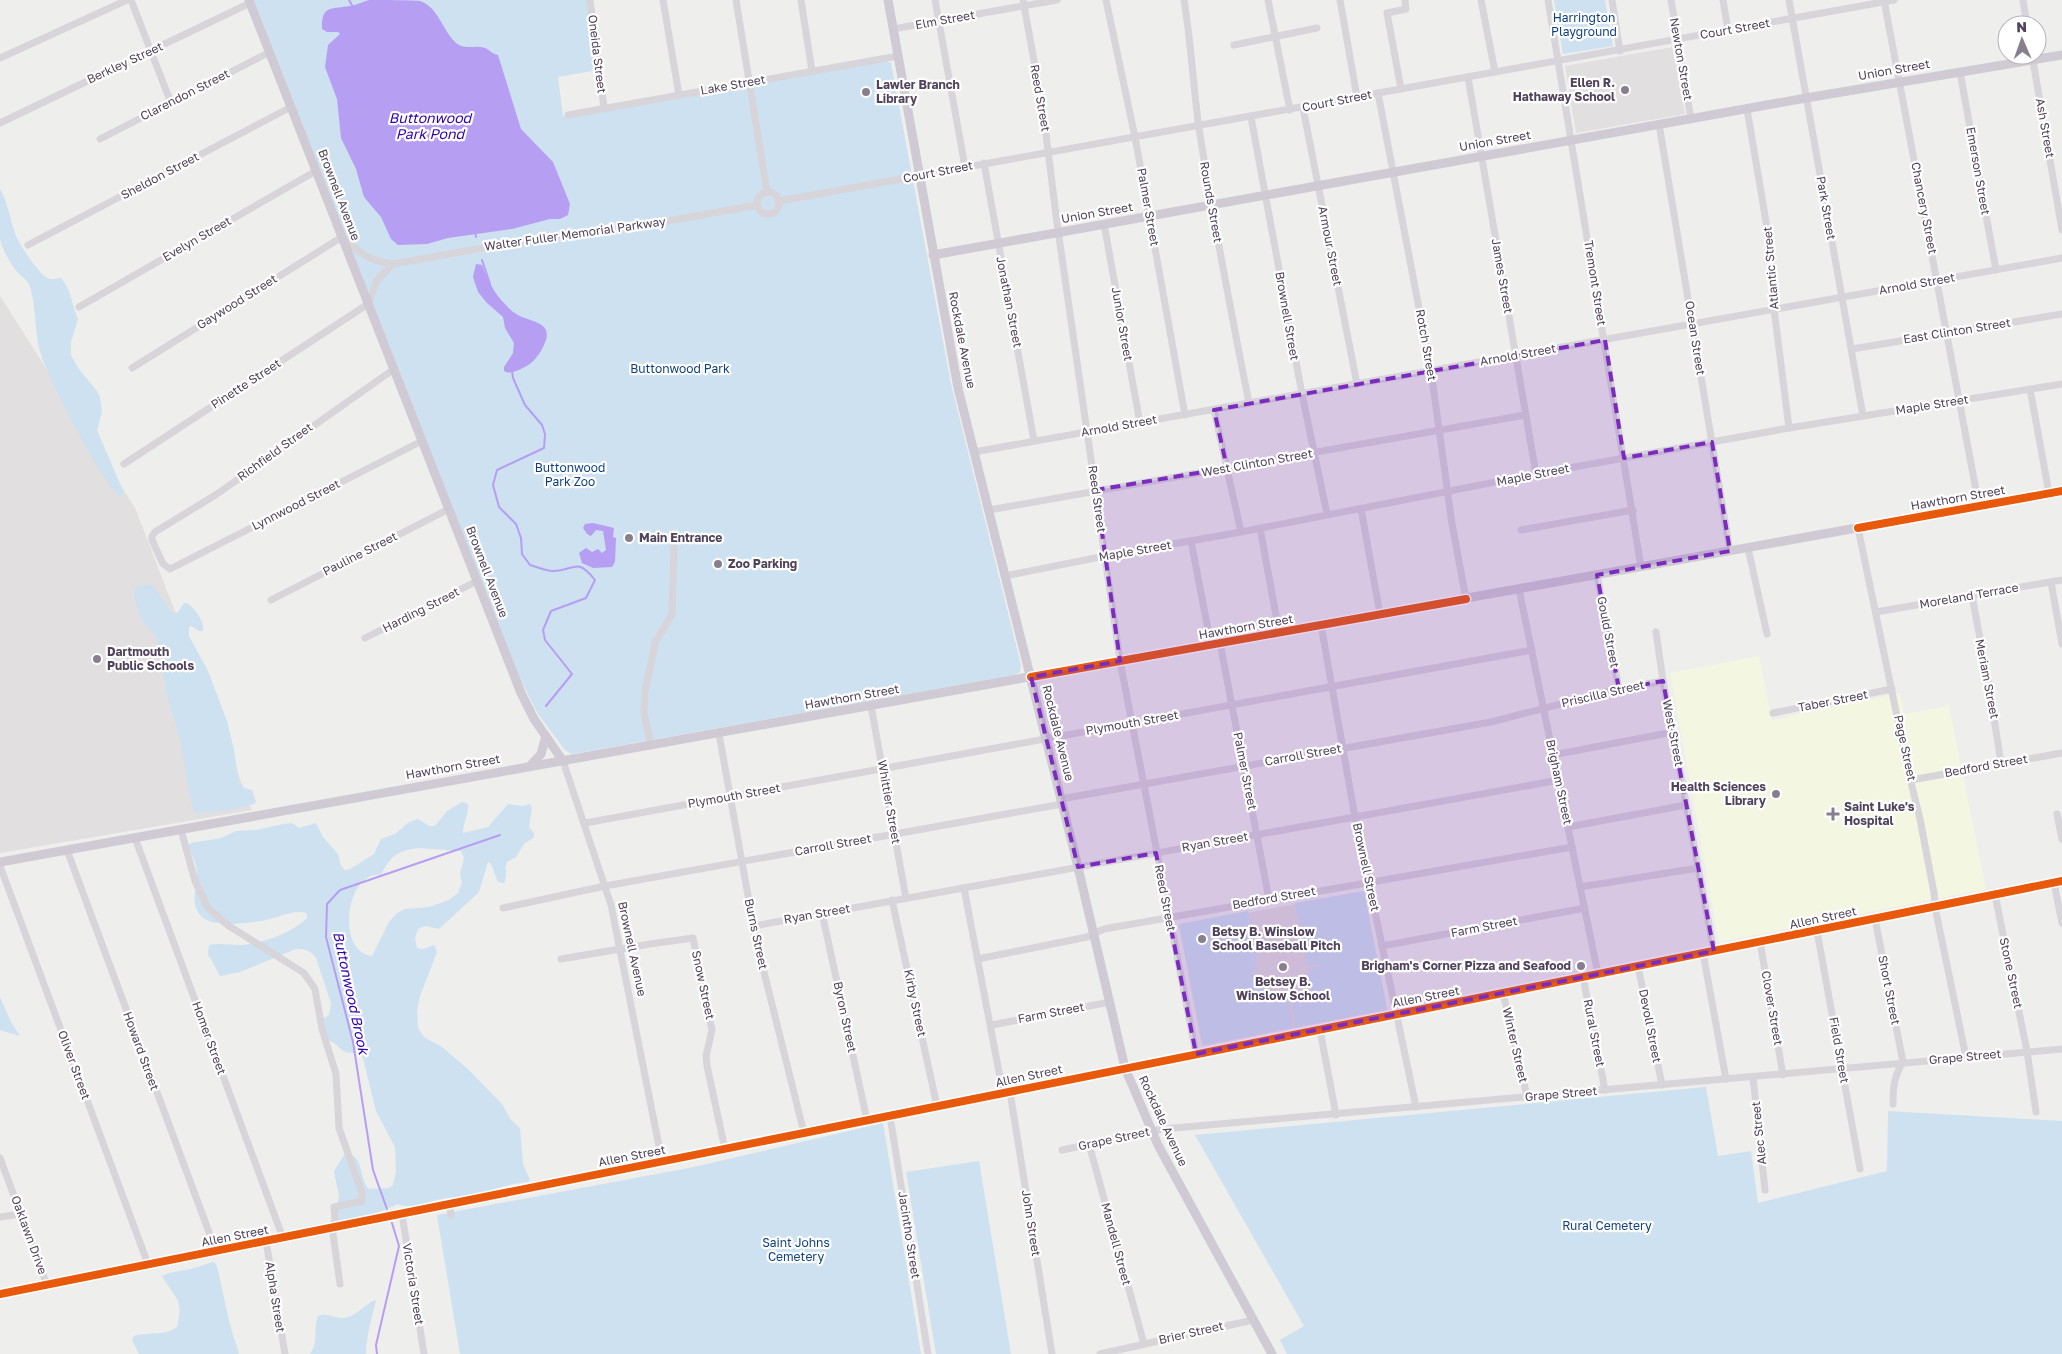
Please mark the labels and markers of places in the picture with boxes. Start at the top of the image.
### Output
place label: Ellen R. Hathaway School [1513,75,1615,104]
place label: Lawler Branch Library [876,77,960,106]
marker: Ellen R. Hathaway School [1619,84,1631,96]
marker: Lawler Branch Library [860,86,872,98]
place label: Main Entrance [639,530,722,545]
marker: Main Entrance [623,532,635,544]
place label: Zoo Parking [728,556,797,571]
marker: Zoo Parking [712,558,724,570]
place label: Dartmouth Public Schools [107,644,194,673]
marker: Dartmouth Public Schools [91,653,103,665]
place label: Health Sciences Library [1671,779,1767,808]
marker: Health Sciences Library [1770,788,1782,800]
place label: Saint Luke's Hospital [1844,799,1915,828]
marker: Saint Luke's Hospital [1826,807,1840,821]
place label: Betsy B. Winslow School Baseball Pitch [1212,924,1341,953]
marker: Betsy B. Winslow School Baseball Pitch [1196,933,1208,945]
place label: Brigham's Corner Pizza and Seafood [1361,958,1571,973]
marker: Brigham's Corner Pizza and Seafood [1575,960,1587,972]
marker: Betsey B. Winslow School [1277,961,1289,973]
place label: Betsey B. Winslow School [1236,974,1330,1003]

